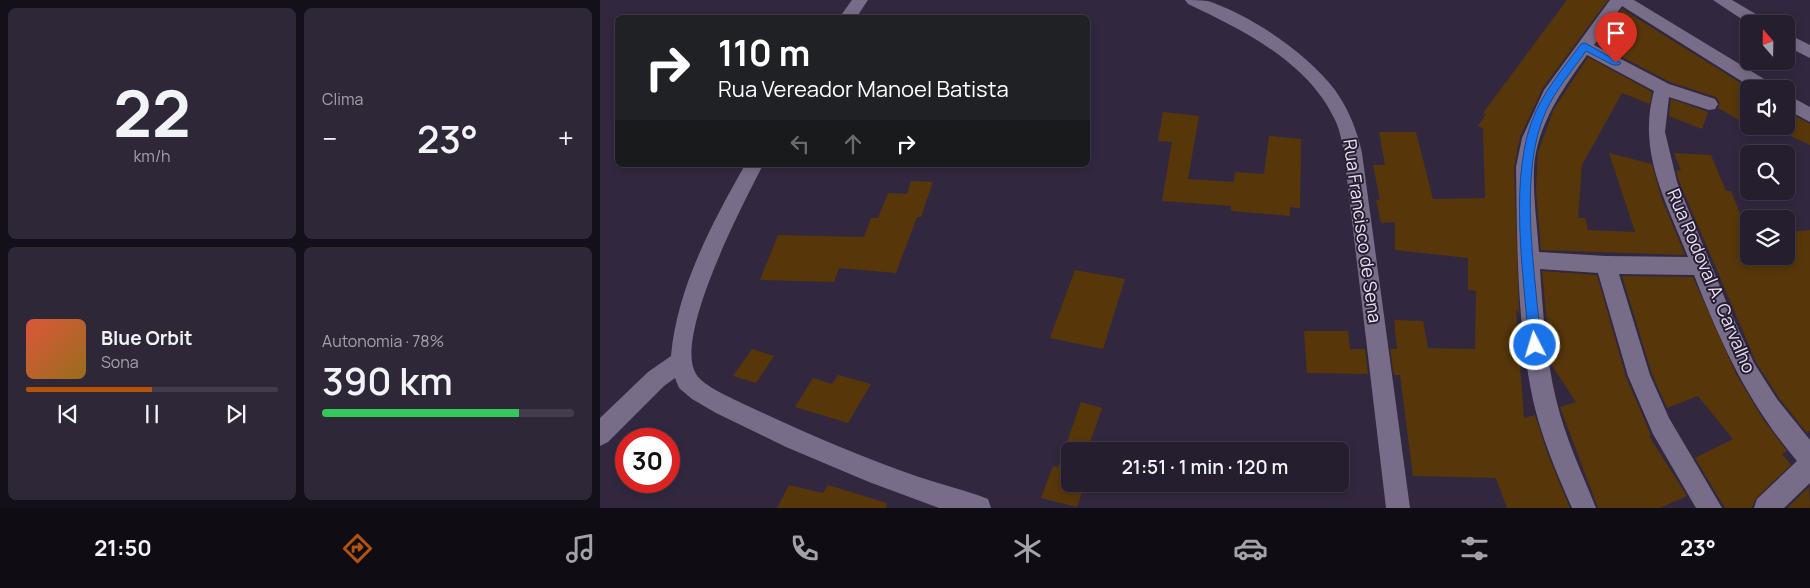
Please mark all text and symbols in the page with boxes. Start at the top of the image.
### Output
pin [1595,12,1637,63]
north arrow [1740,15,1795,70]
map controls [1740,15,1795,265]
icon: arrive [1602,19,1630,47]
text: 110 m [718,29,810,77]
icon: right [635,35,700,100]
text: 22 [113,68,191,157]
text: Rua Vereador Manoel Batista [718,74,1009,104]
button: sound [1740,80,1795,135]
text: Clima [322,88,363,110]
text: 23° [417,112,478,164]
text: − [322,119,337,157]
text: + [558,119,574,157]
icon: left [786,130,814,158]
icon: ahead [839,130,867,158]
icon: right [892,130,920,158]
street label: Rua Francisco de Sena [1338,137,1388,324]
text: km/h [133,145,171,167]
button: search [1740,145,1795,200]
street label: Rua Rodoval A. Carvalho [1662,185,1762,376]
button: layers [1740,210,1795,265]
position arrow [1508,318,1560,370]
text: Blue Orbit [101,325,193,351]
text: Autonomia · 78% [322,330,444,352]
text: Sona [101,351,139,373]
text: 390 km [322,354,453,406]
icon: previous [54,400,82,428]
icon: pause [138,400,166,428]
icon: next [222,400,250,428]
speed limit sign: 30 [615,428,680,493]
text: 21:51 · 1 min · 120 m [1122,454,1288,480]
icon: directions [340,531,375,566]
icon: music [563,531,598,566]
icon: phone [787,531,822,566]
icon: climate [1010,531,1045,566]
icon: car [1233,531,1268,566]
icon: filters [1457,531,1492,566]
text: 21:50 [94,533,152,563]
text: 23° [1680,533,1716,563]

